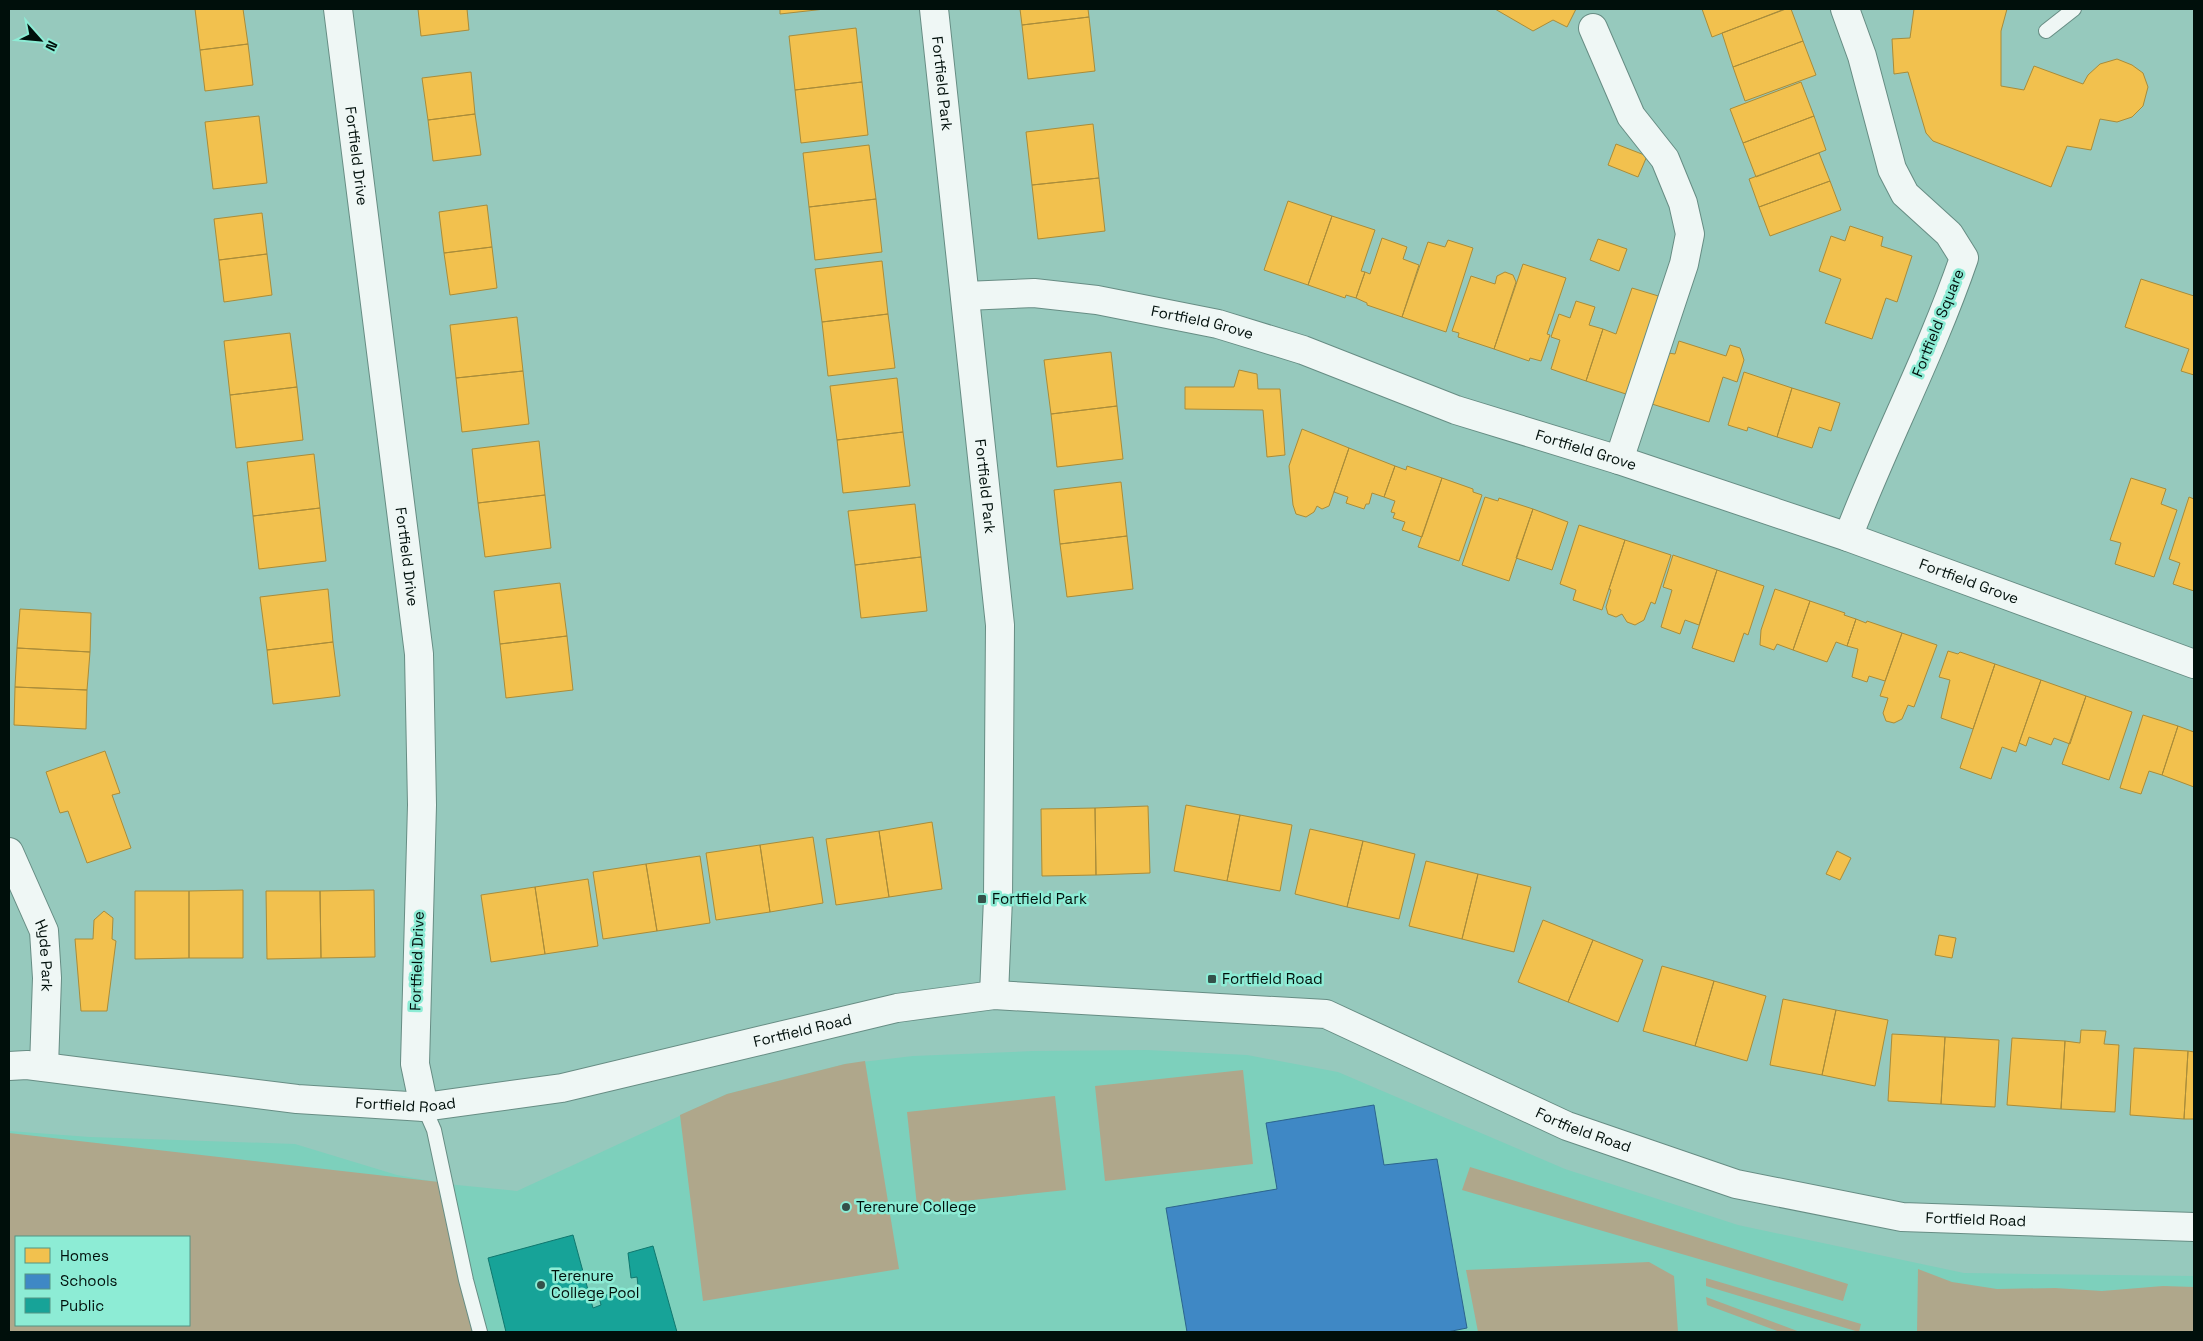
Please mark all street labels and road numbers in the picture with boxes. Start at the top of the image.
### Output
street label: Fortfield Park [928,35,957,132]
street label: Fortfield Drive [341,105,373,207]
street label: Fortfield Square [1907,266,1968,380]
street label: Fortfield Grove [1149,301,1256,343]
street label: Fortfield Grove [1533,425,1639,474]
street label: Fortfield Park [971,438,1000,534]
street label: Fortfield Drive [392,506,423,607]
street label: Fortfield Grove [1917,554,2022,608]
street label: Fortfield Drive [405,911,428,1011]
street label: Hyde Park [31,916,57,992]
street label: Fortfield Road [751,1009,854,1051]
street label: Fortfield Road [355,1093,457,1116]
street label: Fortfield Road [1533,1103,1634,1156]
street label: Fortfield Road [1925,1208,2026,1230]

